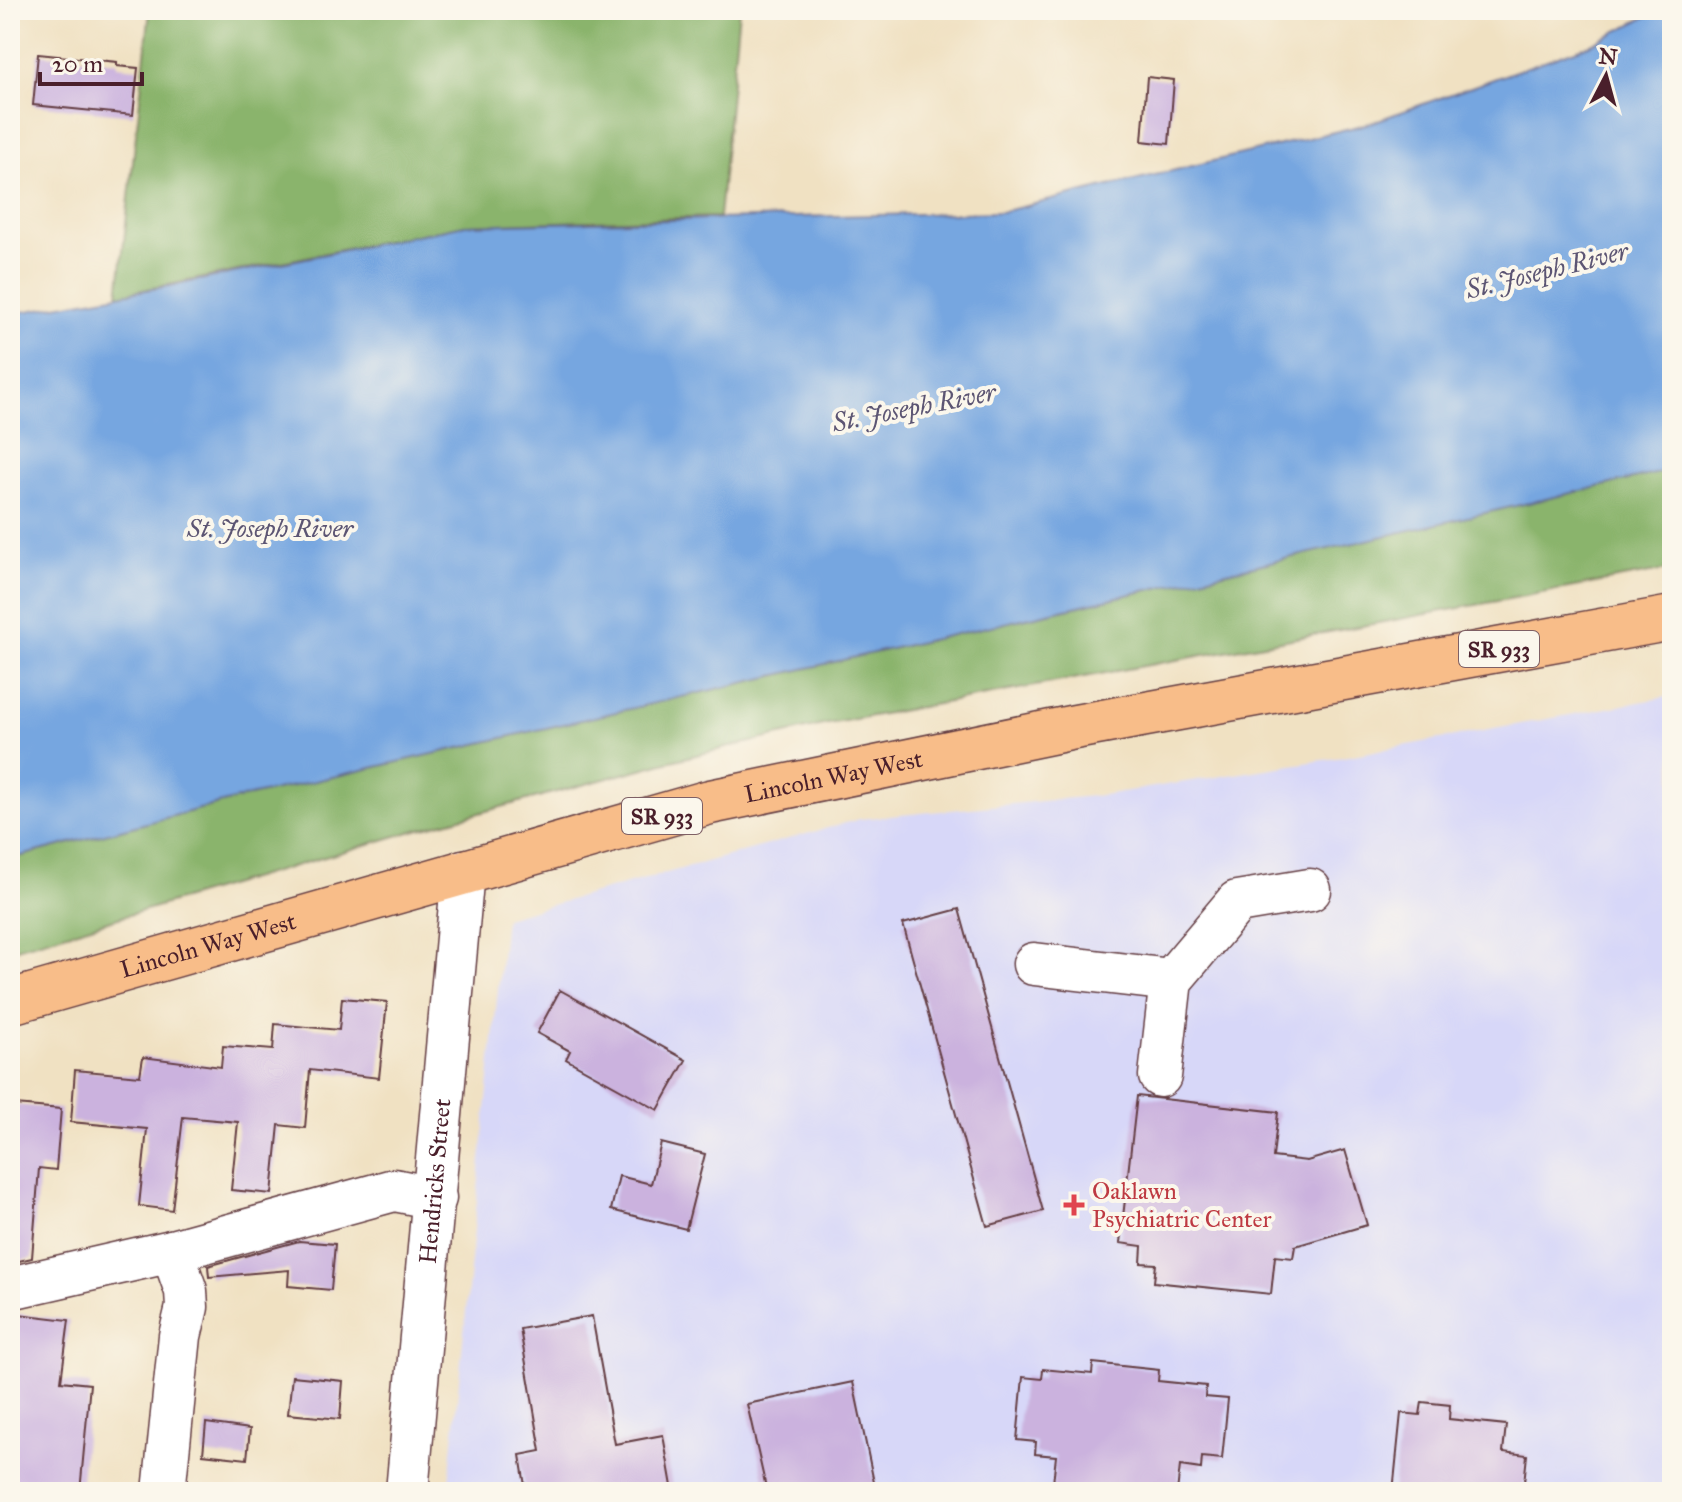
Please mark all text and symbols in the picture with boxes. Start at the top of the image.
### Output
scale bar [40,36,142,86]
north arrow [1566,36,1646,116]
text: N [1597,42,1619,71]
text: 20 m [52,49,103,79]
water label: St. Joseph River [1462,234,1633,307]
water label: St. Joseph River [828,375,1000,440]
water label: St. Joseph River [186,512,354,545]
road number: SR 933 [1459,631,1539,667]
street label: Lincoln Way West [742,744,926,810]
road number: SR 933 [622,798,702,834]
street label: Lincoln Way West [117,906,300,985]
street label: Hendricks Street [413,1097,457,1265]
place label: Oaklawn Psychiatric Center [1092,1176,1272,1234]
marker: Oaklawn Psychiatric Center [1063,1194,1085,1216]

